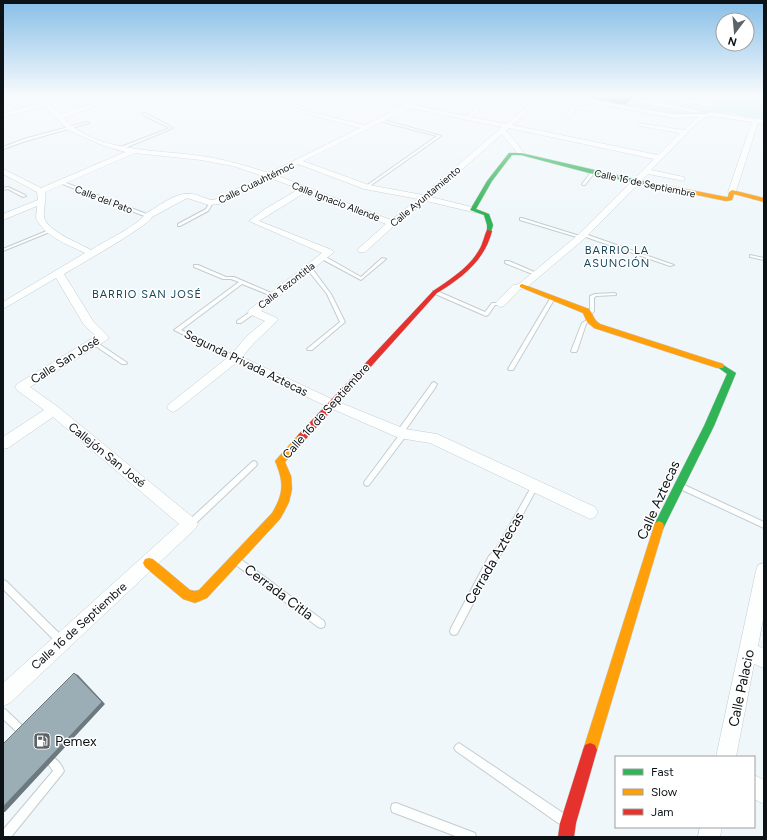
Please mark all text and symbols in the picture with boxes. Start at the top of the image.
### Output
north arrow [715,12,755,52]
text: N [726,34,738,49]
street label: Calle Cuauhtémoc [216,158,297,206]
street label: Calle Ayuntamiento [387,163,463,230]
street label: Calle 16 de Septiembre [593,166,697,201]
street label: Calle Ignacio Allende [290,179,382,224]
street label: Calle del Pato [73,182,135,217]
district label: BARRIO LA ASUNCIÓN [584,244,650,270]
street label: Calle Tezontitla [255,259,317,312]
district label: BARRIO SAN JOSÉ [92,288,202,301]
street label: Segunda Privada Aztecas [182,327,310,399]
street label: Calle San José [28,333,102,387]
street label: Calle 16 de Septiembre [279,360,373,462]
street label: Callejón San José [66,420,149,491]
street label: Calle Aztecas [633,458,684,542]
street label: Cerrada Aztecas [461,509,528,607]
street label: Cerrada Citla [241,561,317,624]
street label: Calle 16 de Septiembre [28,579,130,673]
street label: Calle Palacio [725,648,758,728]
fuel station icon: Pemex [32,731,52,751]
place label: Pemex [55,733,97,750]
legend [615,756,755,828]
text: Fast [651,765,674,779]
text: Slow [651,785,678,799]
text: Jam [651,805,674,819]

